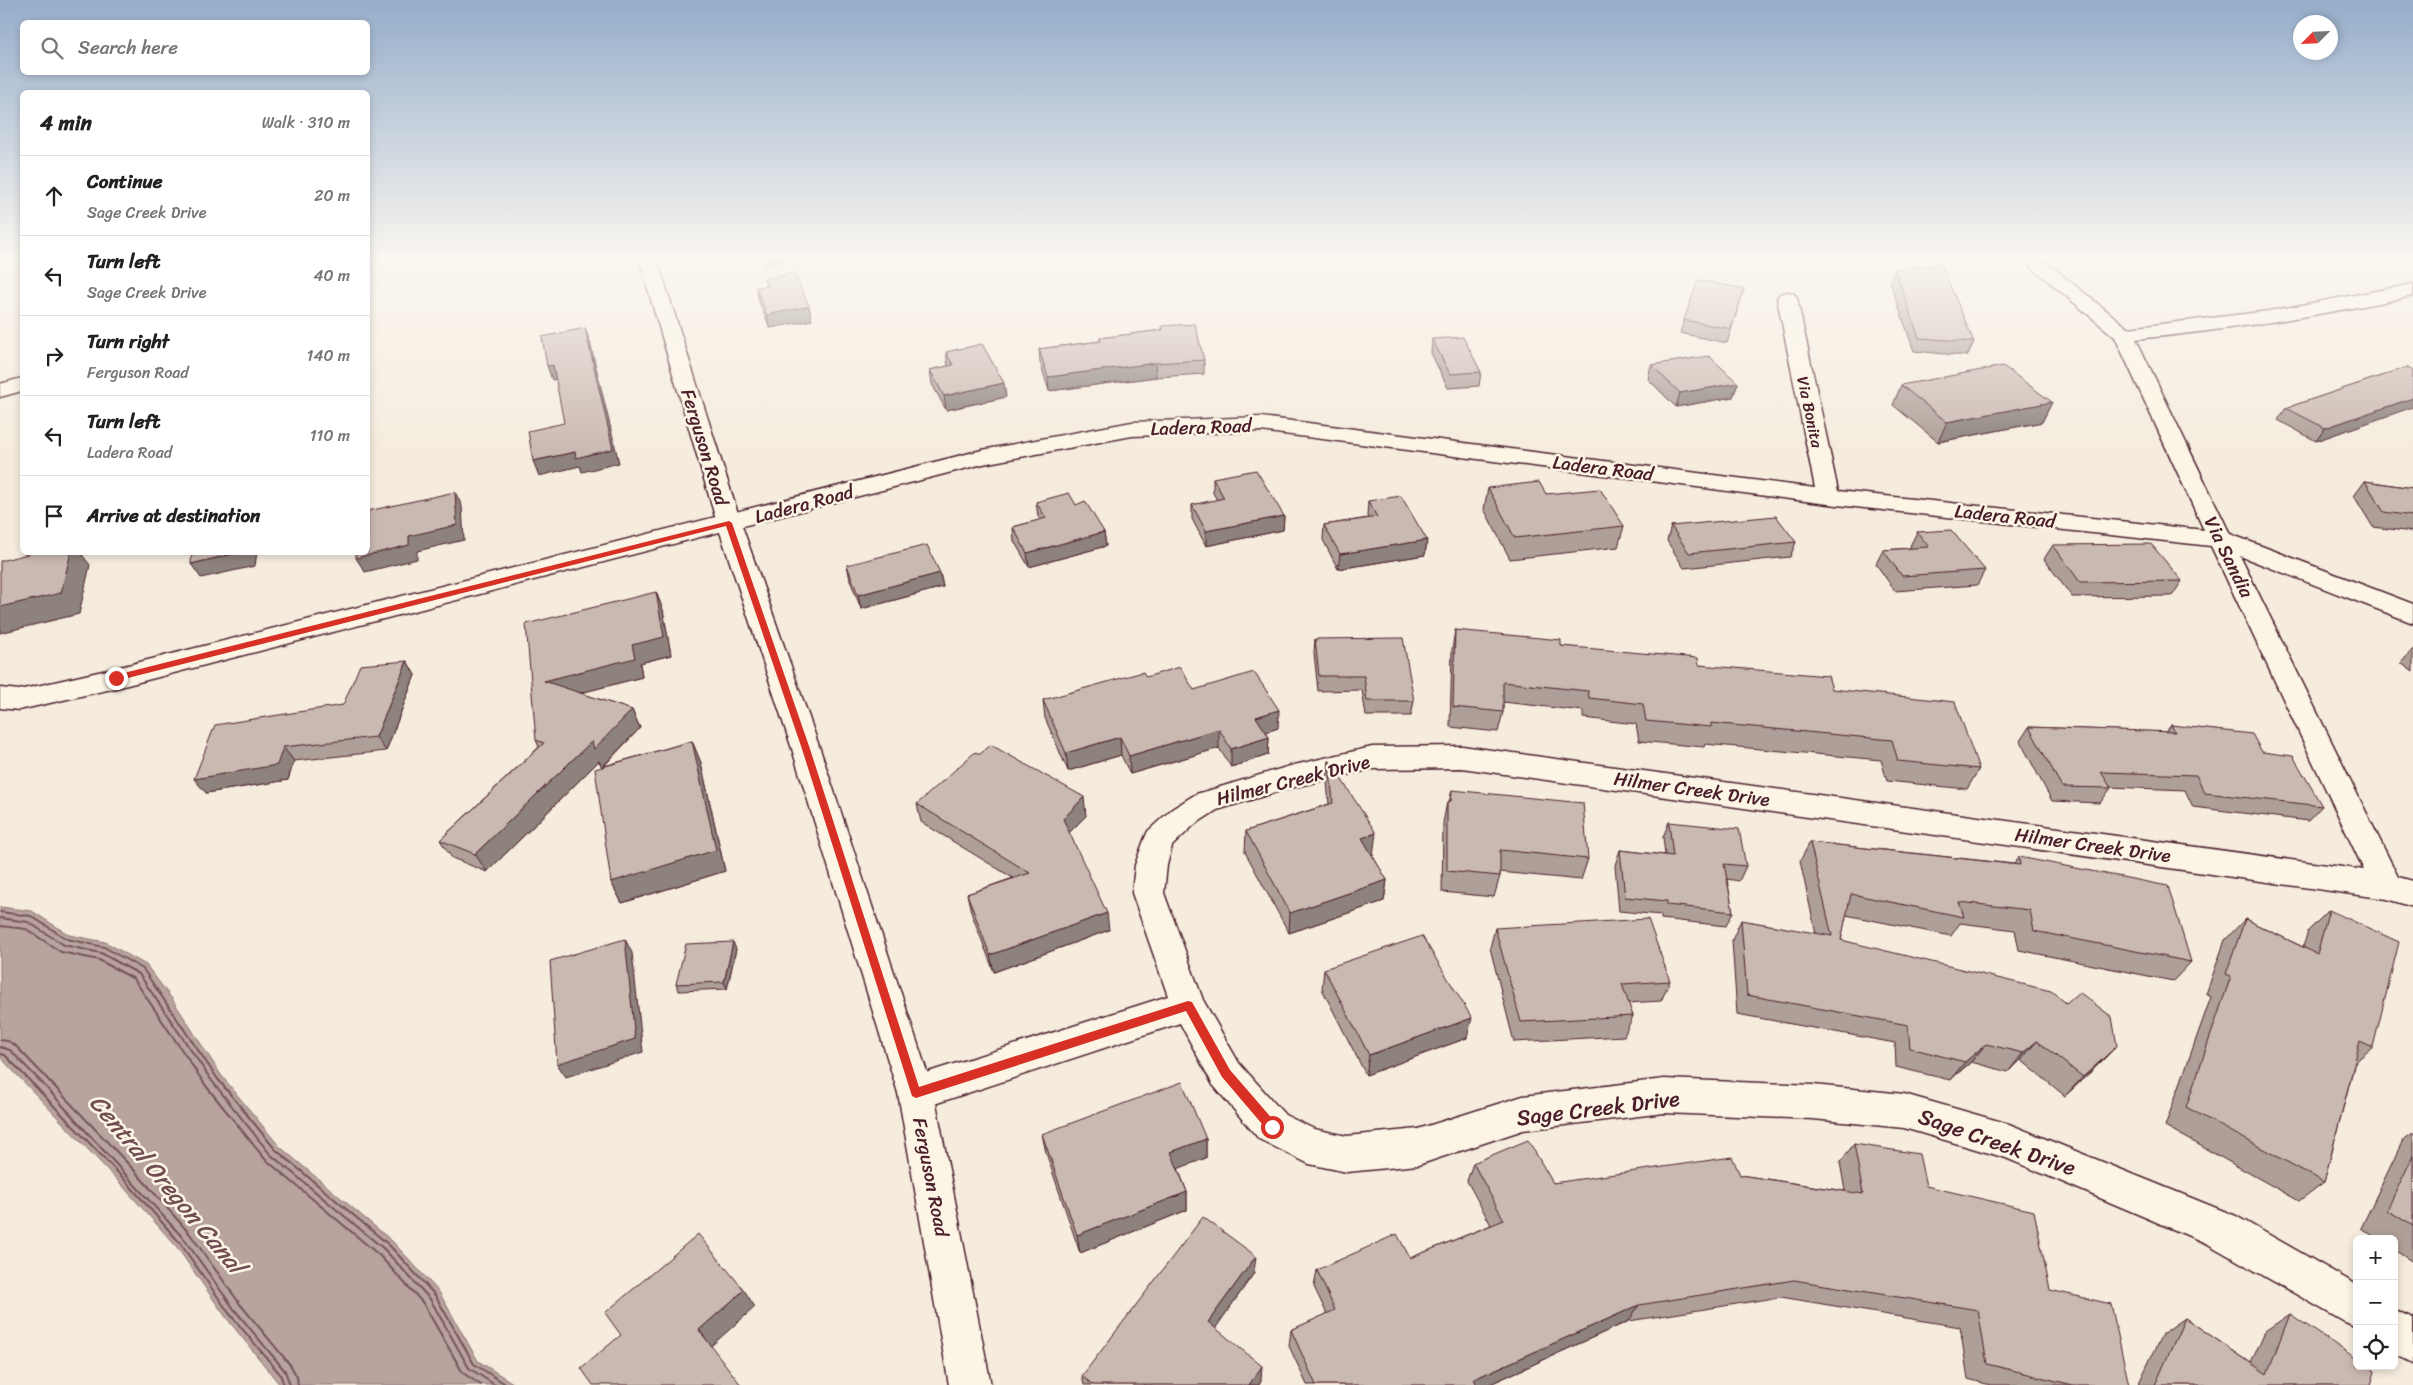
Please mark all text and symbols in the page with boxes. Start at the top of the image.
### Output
north arrow [2293,15,2338,60]
search box [20,20,370,75]
text: Search here [78,31,178,64]
icon: search [38,34,66,62]
text: 4 min [40,104,92,142]
text: Walk · 310 m [262,108,350,137]
text: Continue [87,165,163,198]
text: 20 m [314,181,350,210]
icon: ahead [40,182,68,210]
text: Sage Creek Drive [87,198,206,227]
text: Turn left [87,245,160,278]
text: 40 m [313,261,350,290]
icon: left [40,262,68,290]
text: Sage Creek Drive [87,278,206,307]
text: Turn right [87,325,169,358]
text: 140 m [307,341,350,370]
icon: right [40,342,68,370]
text: Ferguson Road [87,358,189,387]
street label: Via Bonita [1788,374,1832,451]
street label: Ferguson Road [672,384,739,511]
text: Turn left [87,405,160,438]
street label: Ladera Road [1150,409,1254,445]
text: 110 m [310,421,350,450]
icon: left [40,422,68,450]
text: Ladera Road [87,438,172,467]
street label: Ladera Road [1551,445,1657,491]
street label: Ladera Road [751,474,859,533]
street label: Ladera Road [1953,494,2059,538]
text: Arrive at destination [87,499,260,532]
icon: arrive [40,502,68,530]
street label: Via Sandia [2195,510,2263,604]
route end [105,667,128,690]
street label: Hilmer Creek Drive [1213,745,1373,815]
street label: Hilmer Creek Drive [1612,762,1772,816]
street label: Hilmer Creek Drive [2013,818,2173,872]
street label: Sage Creek Drive [1514,1079,1682,1137]
water label: Central Oregon Canal [79,1084,259,1288]
street label: Sage Creek Drive [1913,1097,2081,1187]
street label: Ferguson Road [903,1115,959,1240]
route start [1261,1116,1284,1139]
map controls [2353,1235,2398,1370]
button: + [2353,1235,2398,1280]
button: − [2353,1280,2398,1325]
button: locate [2353,1325,2398,1370]

